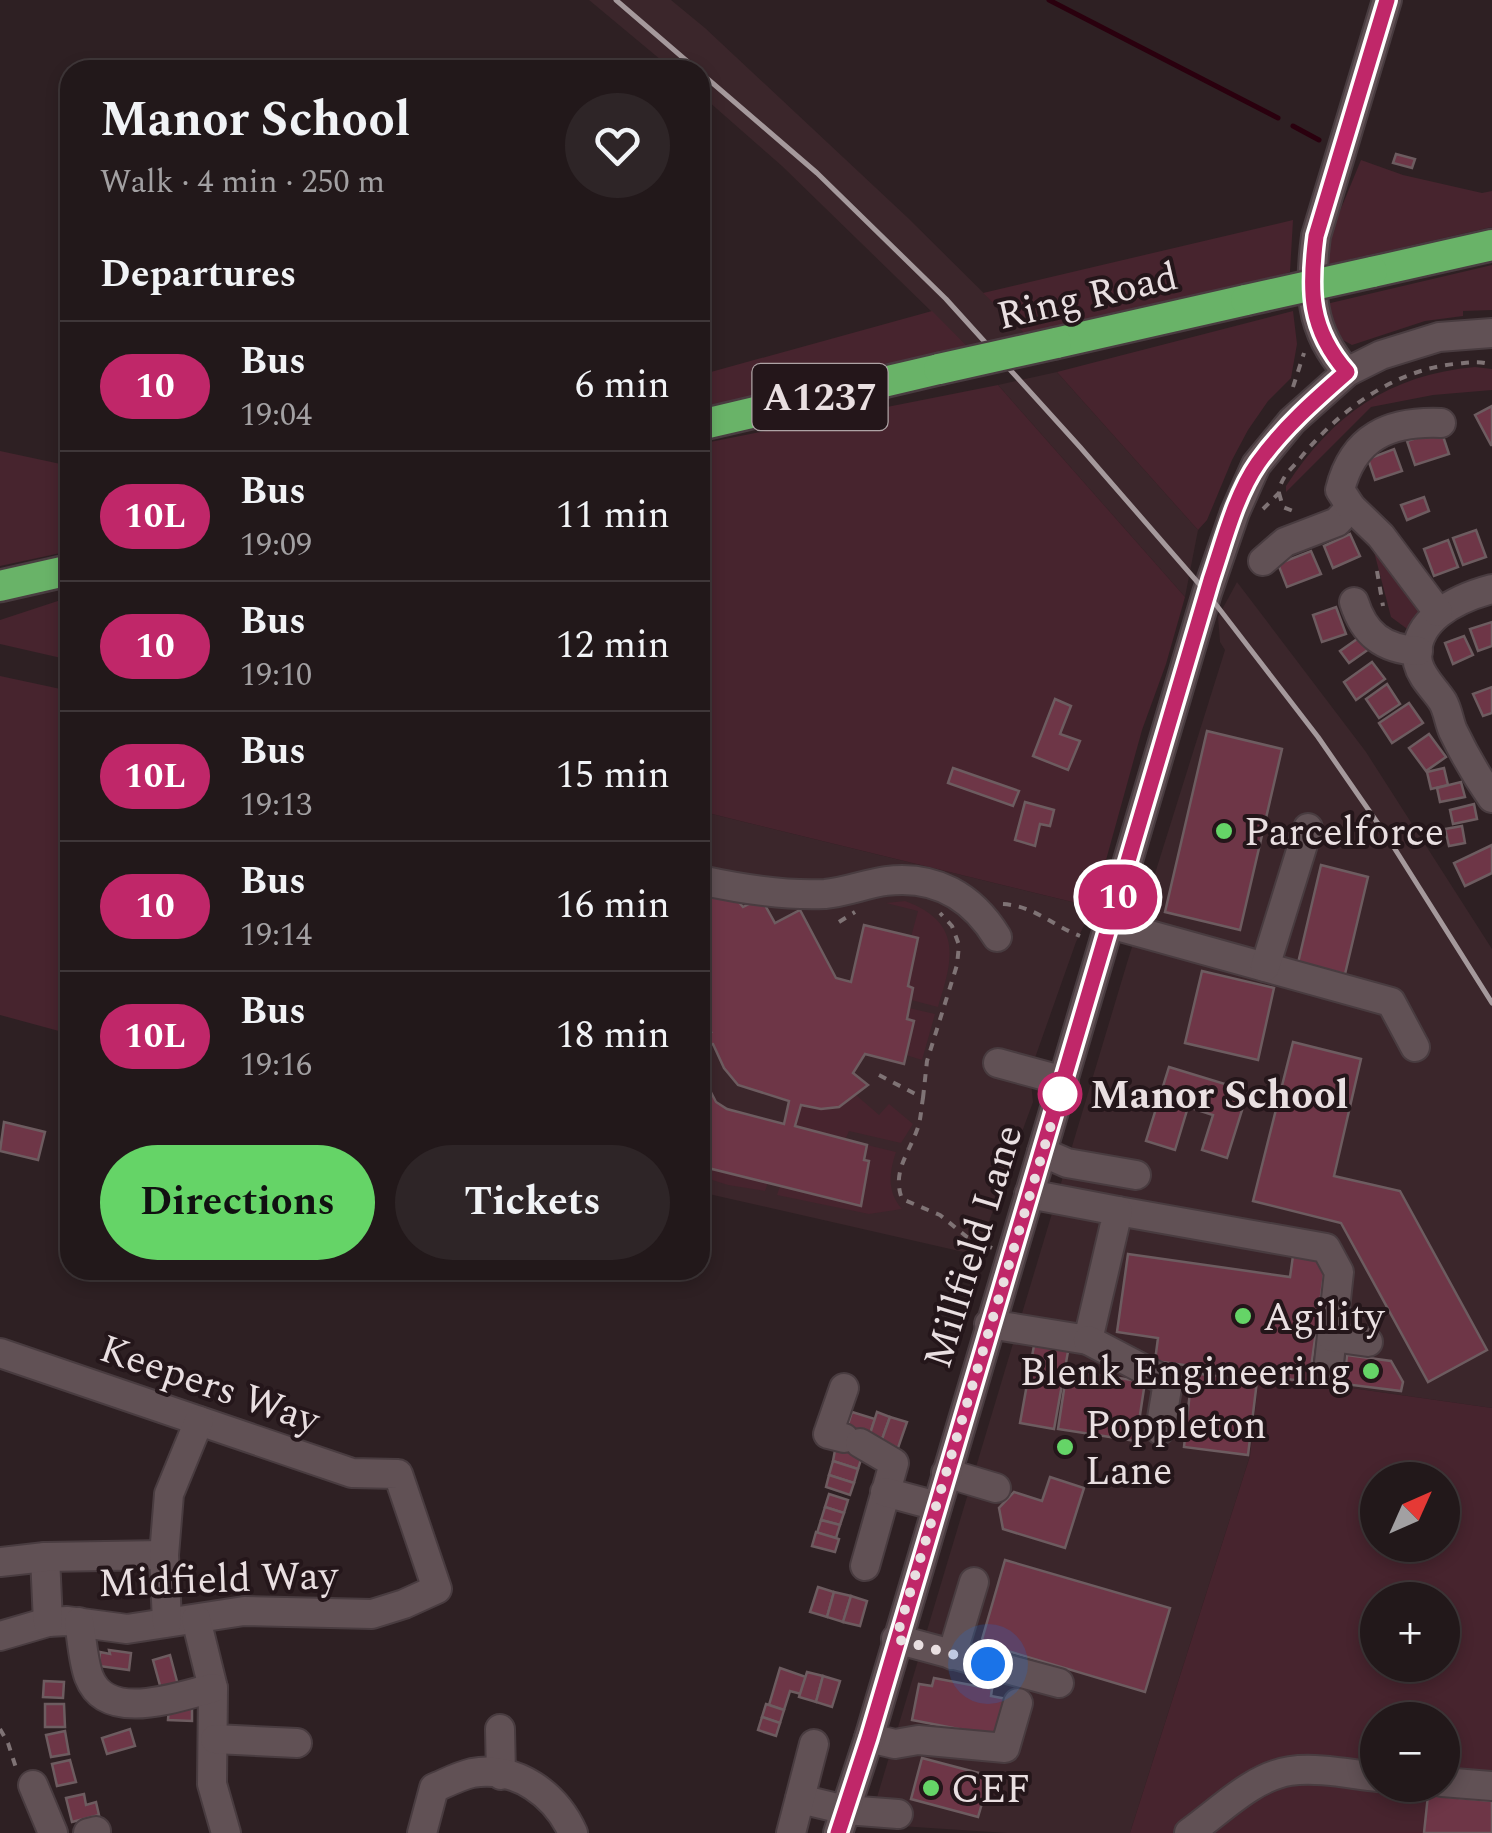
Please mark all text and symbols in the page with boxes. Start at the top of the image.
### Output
text: Manor School [100,84,410,157]
button: heart [565,93,670,198]
text: Walk · 4 min · 250 m [100,158,385,207]
text: Departures [100,246,296,304]
street label: Ring Road [991,247,1184,348]
text: Bus [240,333,306,391]
text: 6 min [575,357,670,415]
text: 10 [135,360,175,413]
road number: A1237 [752,364,888,430]
text: 19:04 [240,391,312,440]
text: Bus [240,463,306,521]
text: 11 min [556,487,670,545]
text: 10L [124,490,186,543]
text: 19:09 [240,521,312,570]
text: Bus [240,593,306,651]
text: 12 min [556,617,670,675]
text: 10 [135,620,175,673]
text: 19:10 [240,651,312,700]
text: Bus [240,723,306,781]
text: 15 min [556,747,670,805]
text: 10L [124,750,186,803]
text: 19:13 [240,781,312,830]
place label: Parcelforce [1244,803,1444,864]
marker: Parcelforce [1213,820,1235,842]
text: Bus [240,853,306,911]
line badge: 10 [1073,864,1163,930]
text: 10 [1098,871,1138,924]
text: 16 min [556,877,670,935]
text: 10 [135,880,175,933]
text: 19:14 [240,911,312,960]
text: Bus [240,983,306,1041]
text: 18 min [556,1007,670,1065]
text: 10L [124,1010,186,1063]
text: 19:16 [240,1041,312,1090]
place label: Manor School [1090,1066,1349,1127]
marker: Manor School [1039,1073,1081,1115]
street label: Millfield Lane [908,1118,1040,1376]
button: Directions [100,1145,375,1260]
button: Tickets [395,1145,670,1260]
place label: Agility [1263,1288,1386,1349]
marker: Agility [1232,1305,1254,1327]
street label: Keepers Way [91,1319,329,1452]
place label: Blenk Engineering [1020,1343,1351,1404]
marker: Blenk Engineering [1360,1360,1382,1382]
place label: Poppleton Lane [1085,1396,1267,1503]
marker: Poppleton Lane [1054,1436,1076,1458]
north arrow [1360,1462,1460,1562]
map controls [1360,1462,1460,1802]
street label: Midfield Way [97,1546,341,1615]
button: + [1360,1582,1460,1682]
your location [963,1639,1013,1689]
button: − [1360,1702,1460,1802]
place label: CEF [951,1760,1031,1821]
marker: CEF [920,1777,942,1799]

